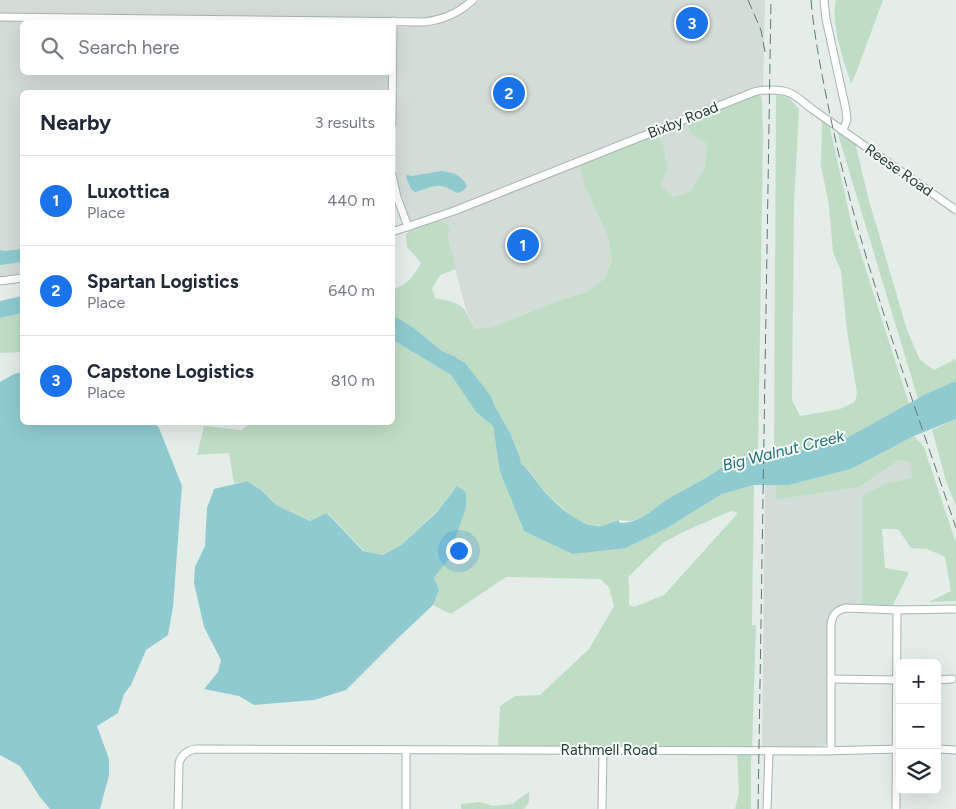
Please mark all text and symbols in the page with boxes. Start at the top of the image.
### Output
pin: 3 [676,4,708,42]
search box [20,20,395,75]
icon: search [38,34,66,62]
text: Search here [78,36,180,59]
pin: 2 [493,74,525,112]
street label: Bixby Road [645,98,721,142]
text: Nearby [40,110,111,135]
text: 3 results [315,113,375,132]
street label: Reese Road [861,140,937,200]
text: Luxottica [87,180,170,203]
text: 1 [53,191,59,210]
text: 440 m [327,191,375,210]
text: Place [87,203,125,222]
pin: 1 [507,226,539,264]
text: Spartan Logistics [87,270,239,293]
text: 2 [51,281,61,300]
text: 640 m [328,281,375,300]
text: Place [87,293,125,312]
text: Capstone Logistics [87,360,254,383]
text: 3 [52,371,60,390]
text: 810 m [331,371,375,390]
text: Place [87,383,125,402]
water label: Big Walnut Creek [720,426,847,475]
your location [446,538,472,564]
map controls [896,659,941,794]
button: + [896,659,941,704]
button: − [896,704,941,749]
street label: Rathmell Road [561,741,657,759]
button: layers [896,749,941,794]

